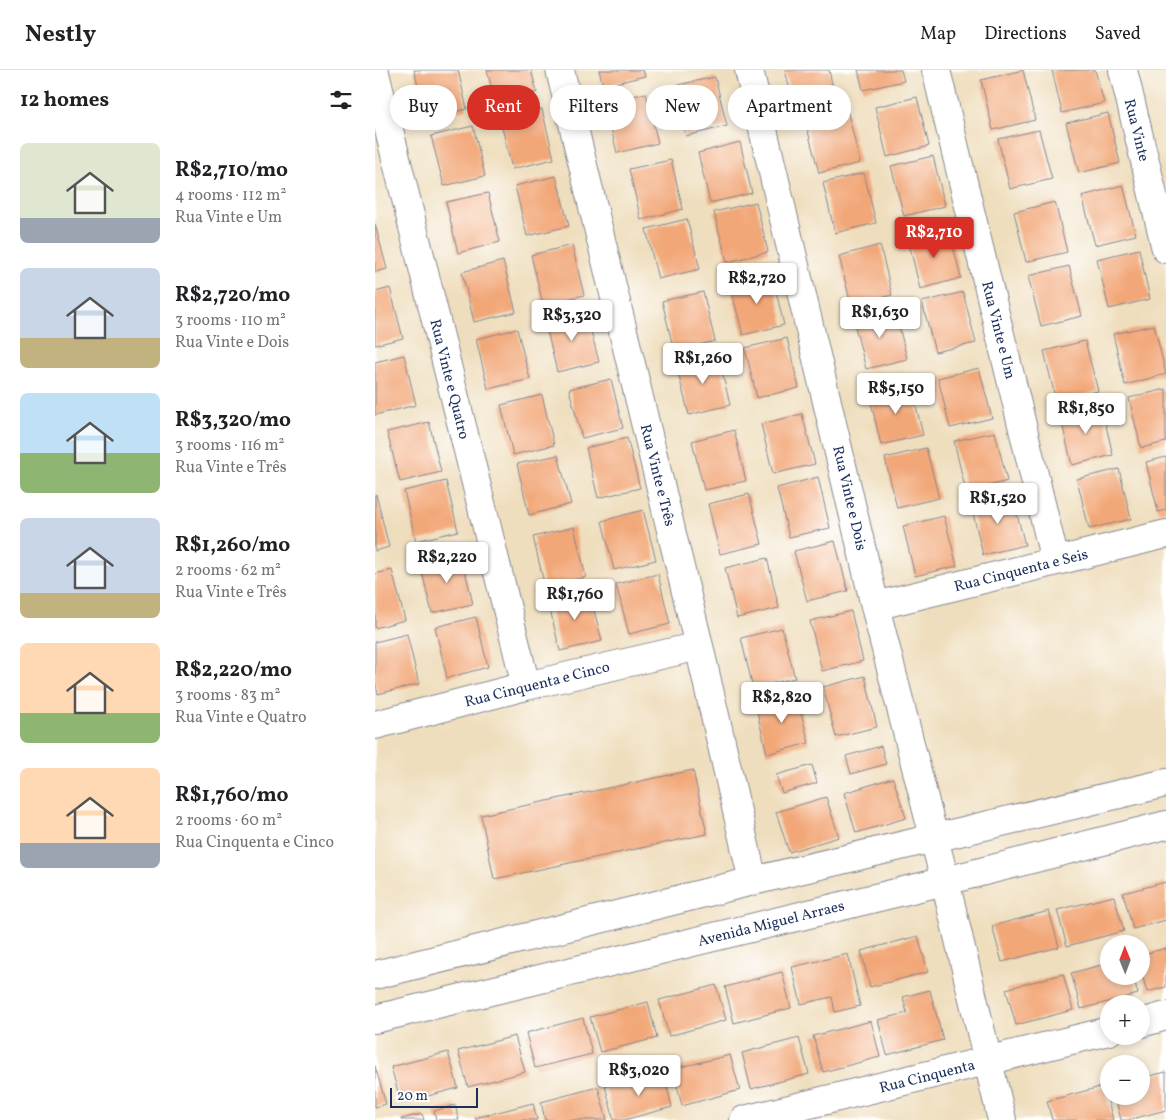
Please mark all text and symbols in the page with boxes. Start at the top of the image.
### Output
text: Nestly [25,18,96,52]
text: Map [920,22,956,47]
text: Directions [984,22,1067,47]
text: Saved [1095,22,1141,47]
chip: Buy [390,85,457,130]
chip: Rent [467,85,540,130]
chip: Filters [550,85,636,130]
chip: New [646,85,718,130]
chip: Apartment [728,85,851,130]
text: 12 homes [20,86,109,115]
icon: filters [327,86,355,114]
street label: Rua Vinte [1118,97,1153,164]
text: R$2,710/mo [175,156,288,185]
icon: home [60,163,120,223]
text: 4 rooms · 112 m² [175,185,286,207]
text: Rua Vinte e Um [175,207,282,229]
pin: R$2,710 [888,216,980,259]
text: R$2,710 [906,222,962,244]
pin: R$2,720 [711,262,803,305]
text: R$2,720 [728,268,786,290]
street label: Rua Vinte e Um [975,279,1020,382]
text: R$2,720/mo [175,281,290,310]
icon: home [60,288,120,348]
pin: R$1,630 [834,296,926,339]
pin: R$3,320 [526,300,618,342]
text: R$1,630 [851,302,909,324]
text: R$3,320 [543,305,601,327]
text: 3 rooms · 110 m² [175,310,286,332]
street label: Rua Vinte e Quatro [423,317,474,442]
text: Rua Vinte e Dois [175,332,289,354]
pin: R$1,260 [657,342,749,385]
text: R$1,260 [674,348,732,370]
pin: R$5,150 [850,372,942,415]
text: R$5,150 [868,378,924,400]
pin: R$1,850 [1040,392,1132,435]
text: R$1,850 [1057,398,1115,420]
text: R$3,320/mo [175,406,291,435]
icon: home [60,413,120,473]
street label: Rua Vinte e Três [634,422,679,529]
text: 3 rooms · 116 m² [175,435,284,457]
street label: Rua Vinte e Dois [826,444,871,553]
text: Rua Vinte e Três [175,457,287,479]
pin: R$1,520 [952,482,1044,525]
text: R$1,520 [970,488,1026,510]
text: R$1,260/mo [175,531,290,560]
icon: home [60,538,120,598]
pin: R$2,220 [401,542,493,584]
street label: Rua Cinquenta e Seis [952,545,1091,598]
text: R$2,220 [417,547,477,569]
text: 2 rooms · 62 m² [175,560,281,582]
pin: R$1,760 [529,578,621,621]
text: Rua Vinte e Três [175,582,287,604]
text: R$1,760 [547,584,603,606]
text: R$2,220/mo [175,656,292,685]
street label: Rua Cinquenta e Cinco [463,657,612,714]
icon: home [60,663,120,723]
pin: R$2,820 [736,682,828,724]
text: 3 rooms · 83 m² [175,685,280,707]
text: R$2,820 [752,687,812,709]
text: Rua Vinte e Quatro [175,707,307,729]
text: R$1,760/mo [175,781,288,810]
icon: home [60,788,120,848]
text: 2 rooms · 60 m² [175,810,282,832]
text: Rua Cinquenta e Cinco [175,832,334,854]
street label: Avenida Miguel Arraes [696,896,847,953]
north arrow [1100,935,1150,985]
map controls [1100,935,1150,1105]
button: + [1100,995,1150,1045]
pin: R$3,020 [593,1054,685,1097]
street label: Rua Cinquenta [877,1055,977,1099]
button: − [1100,1055,1150,1105]
text: R$3,020 [609,1060,669,1082]
scale bar [390,1085,477,1108]
text: 20 m [397,1087,428,1106]

